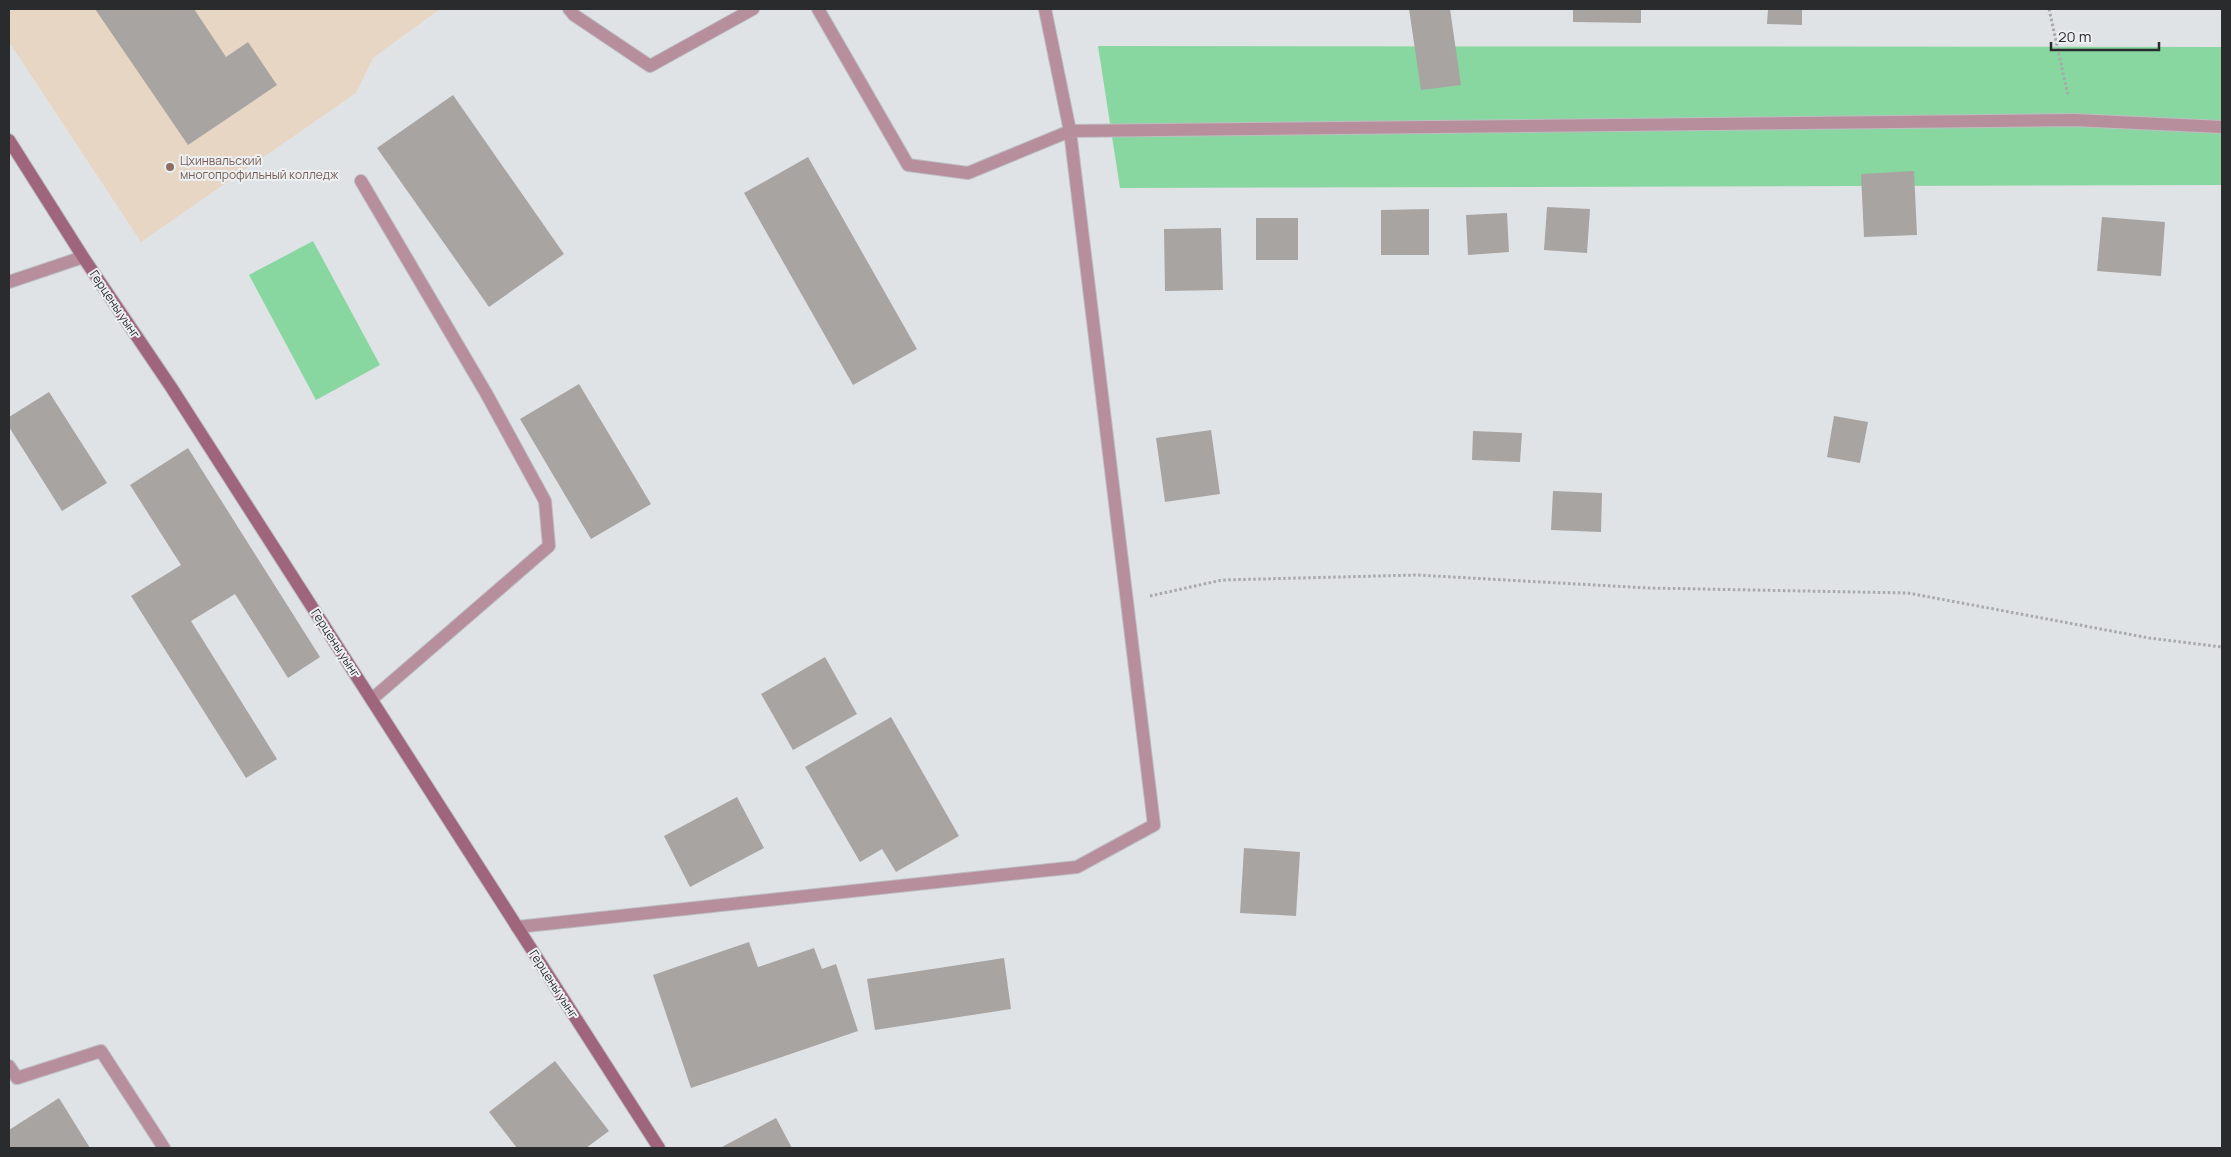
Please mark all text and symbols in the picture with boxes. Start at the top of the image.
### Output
scale bar [2051,20,2158,52]
text: 20 m [2058,26,2091,47]
place label: Цхинвальский многопрофильный колледж [180,152,339,183]
marker: Цхинвальский многопрофильный колледж [164,161,176,173]
street label: Герцены уынг [86,267,144,342]
street label: Герцены уынг [307,605,365,681]
street label: Герцены уынг [525,946,583,1022]

